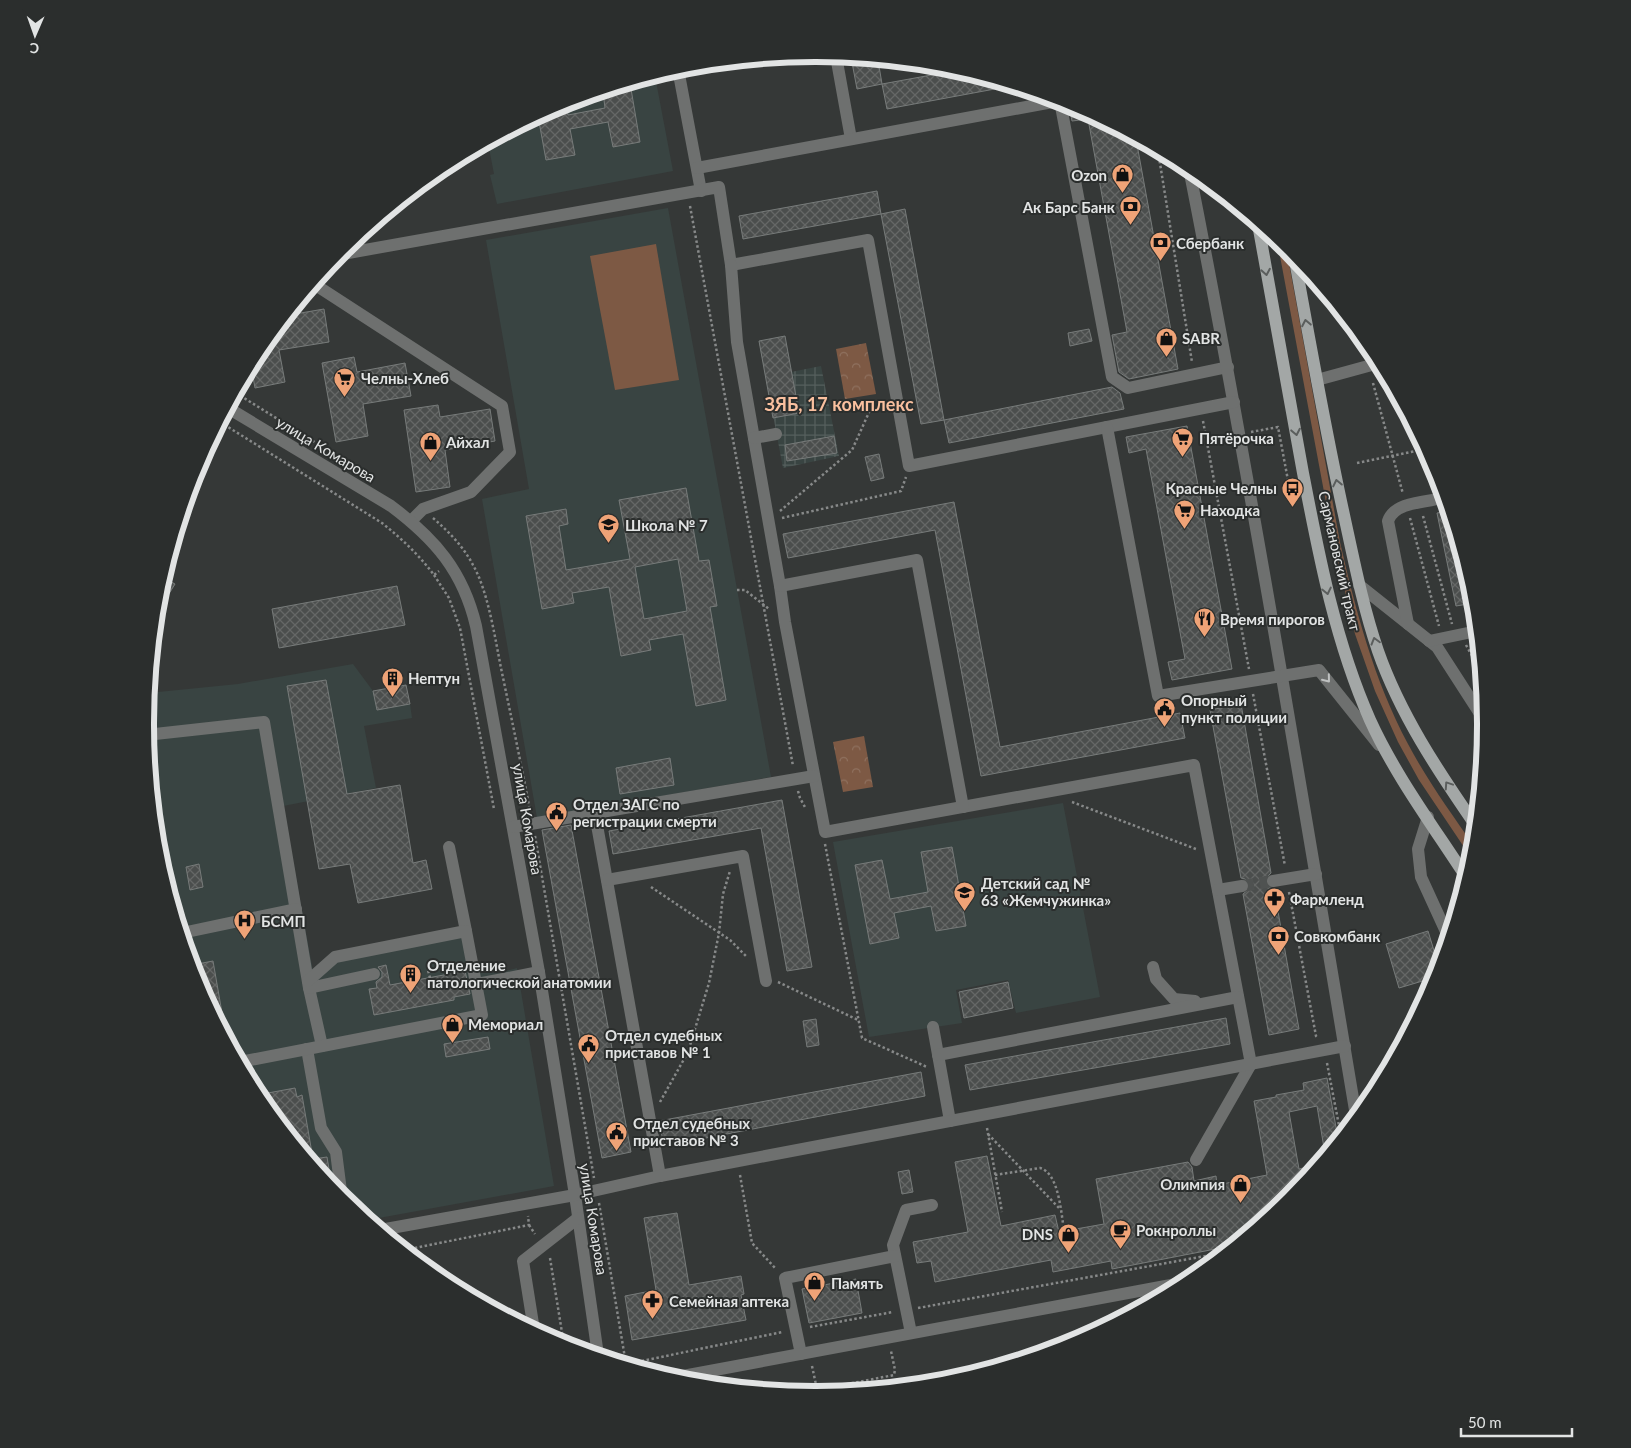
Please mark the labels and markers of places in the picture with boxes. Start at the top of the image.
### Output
shop icon: Ozon [1111,163,1135,194]
place label: Ozon [1071,166,1107,184]
bank icon: Ак Барс Банк [1119,195,1143,226]
place label: Ак Барс Банк [1022,198,1116,216]
bank icon: Сбербанк [1148,231,1172,262]
place label: Сбербанк [1176,234,1245,252]
shop icon: SABR [1154,326,1178,357]
place label: SABR [1182,329,1220,347]
supermarket icon: Челны-Хлеб [333,366,357,397]
place label: Челны-Хлеб [361,369,449,387]
supermarket icon: Пятёрочка [1171,426,1195,457]
place label: Пятёрочка [1199,429,1274,447]
shop icon: Айхал [418,430,442,461]
place label: Айхал [445,433,490,451]
bus stop icon: Красные Челны [1281,476,1305,507]
place label: Красные Челны [1165,479,1277,497]
supermarket icon: Находка [1172,498,1196,529]
place label: Находка [1200,501,1260,519]
school or university icon: Школа № 7 [597,513,621,544]
place label: Школа № 7 [625,516,708,534]
restaurant icon: Время пирогов [1192,607,1216,638]
place label: Время пирогов [1220,610,1325,628]
building icon: Нептун [380,666,404,697]
place label: Нептун [408,669,460,687]
place label: Опорный пункт полиции [1181,691,1287,726]
public building icon: Опорный пункт полиции [1153,697,1177,728]
place label: Отдел ЗАГС по регистрации смерти [573,795,717,830]
public building icon: Отдел ЗАГС по регистрации смерти [545,801,569,832]
place label: Детский сад № 63 «Жемчужинка» [981,874,1111,909]
school or university icon: Детский сад № 63 «Жемчужинка» [953,880,977,911]
pharmacy icon: Фармленд [1262,887,1286,918]
place label: Фармленд [1290,890,1364,908]
hospital icon: БСМП [233,909,257,940]
place label: БСМП [261,912,306,930]
bank icon: Совкомбанк [1266,924,1290,955]
place label: Совкомбанк [1294,927,1381,945]
place label: Отделение патологической анатомии [427,956,612,991]
building icon: Отделение патологической анатомии [399,962,423,993]
shop icon: Мемориал [440,1012,464,1043]
place label: Мемориал [468,1015,543,1033]
place label: Отдел судебных приставов № 1 [605,1026,722,1061]
public building icon: Отдел судебных приставов № 1 [577,1032,601,1063]
place label: Отдел судебных приставов № 3 [633,1114,750,1149]
public building icon: Отдел судебных приставов № 3 [605,1120,629,1151]
shop icon: Олимпия [1229,1172,1253,1203]
place label: Олимпия [1160,1175,1225,1193]
cafe icon: Рокнроллы [1108,1218,1132,1249]
place label: Рокнроллы [1136,1221,1216,1239]
shop icon: DNS [1057,1222,1081,1253]
place label: DNS [1022,1225,1053,1243]
shop icon: Память [803,1271,827,1302]
place label: Память [831,1274,883,1292]
pharmacy icon: Семейная аптека [641,1289,665,1320]
place label: Семейная аптека [669,1292,789,1310]

